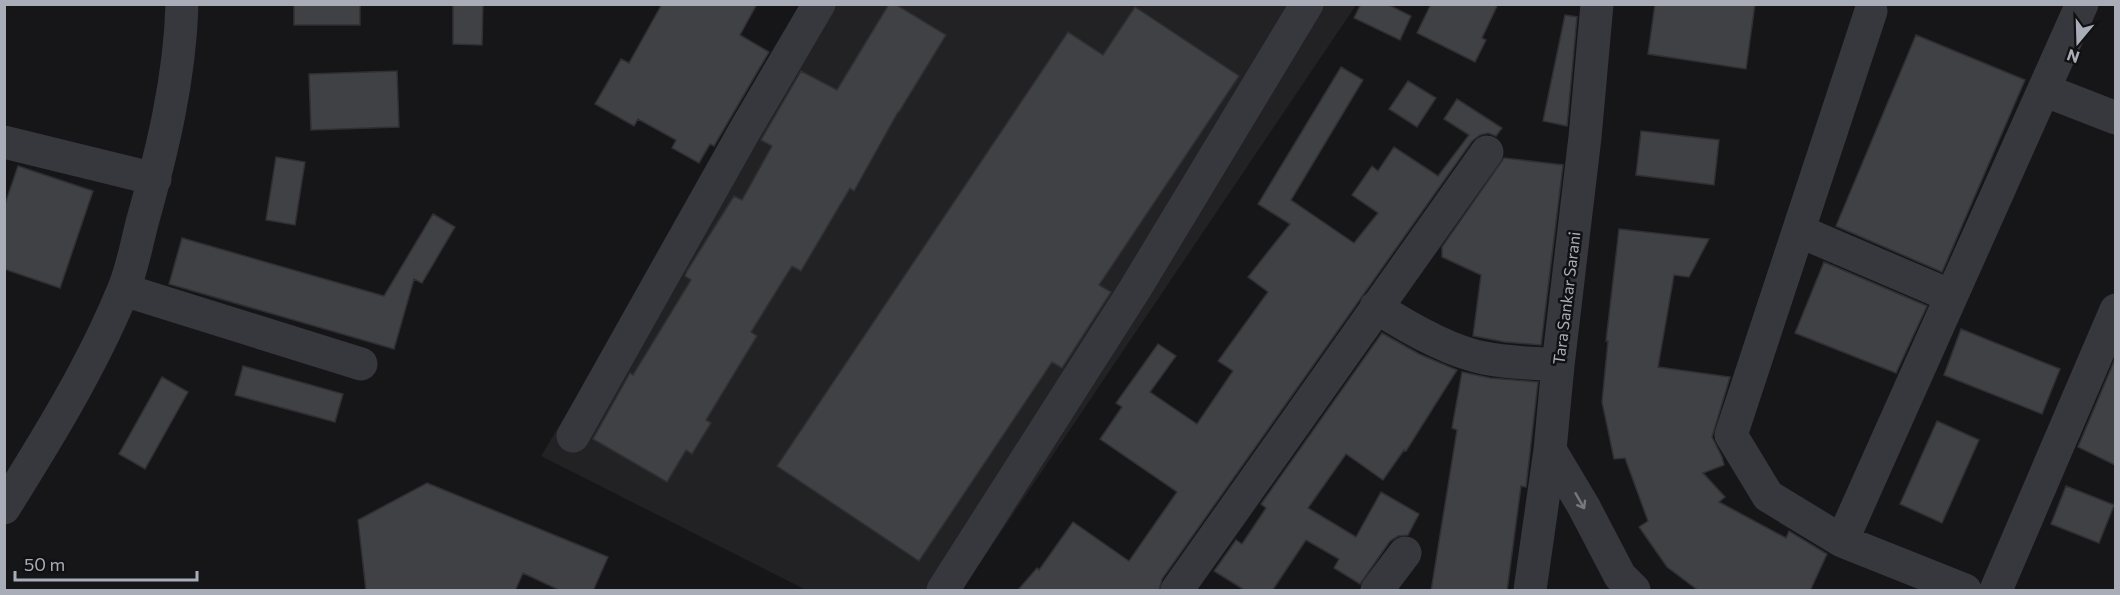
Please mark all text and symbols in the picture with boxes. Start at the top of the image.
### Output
north arrow [2048,12,2108,72]
text: N [2064,46,2082,68]
street label: Tara Sankar Sarani [1548,230,1584,366]
one-way arrow [1574,492,1586,509]
scale bar [15,544,196,582]
text: 50 m [24,553,65,575]

